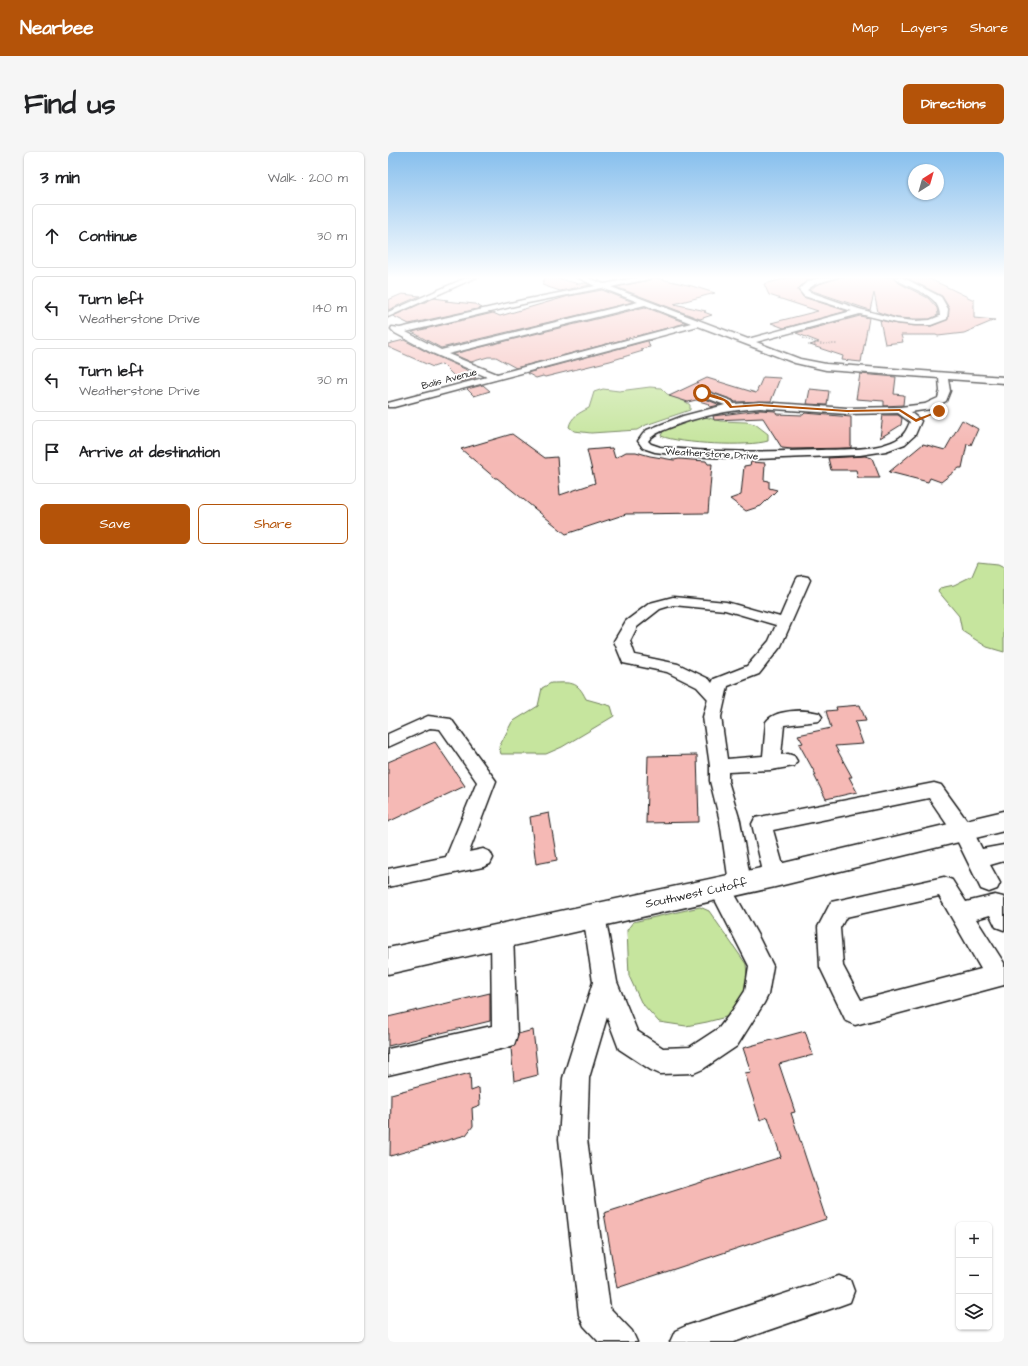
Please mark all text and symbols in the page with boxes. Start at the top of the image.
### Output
text: Nearbee [20,15,94,42]
text: Map [852,18,879,38]
text: Layers [901,18,948,38]
text: Share [970,18,1008,38]
button: Directions [903,84,1004,124]
text: Find us [24,85,115,124]
north arrow [908,164,944,200]
text: 3 min [40,166,80,190]
text: Walk · 200 m [268,169,348,187]
icon: ahead [41,225,63,247]
text: Continue [79,226,137,247]
text: 30 m [317,227,347,245]
text: Turn left [79,289,143,310]
icon: left [41,297,63,319]
text: 140 m [313,299,347,317]
text: Weatherstone Drive [79,310,200,328]
text: Turn left [79,361,143,382]
street label: Balis Avenue [420,365,479,393]
icon: left [41,369,63,391]
text: 30 m [317,371,347,389]
text: Weatherstone Drive [79,382,200,400]
route start [693,384,711,402]
route end [930,402,948,420]
icon: arrive [41,441,63,463]
text: Arrive at destination [79,442,220,463]
street label: Weatherstone Drive [665,445,759,463]
button: Save [40,504,190,544]
button: Share [198,504,348,544]
street label: Southwest Cutoff [644,874,749,913]
map controls [956,1222,992,1330]
button: + [956,1222,992,1258]
button: − [956,1258,992,1294]
button: layers [956,1294,992,1330]

